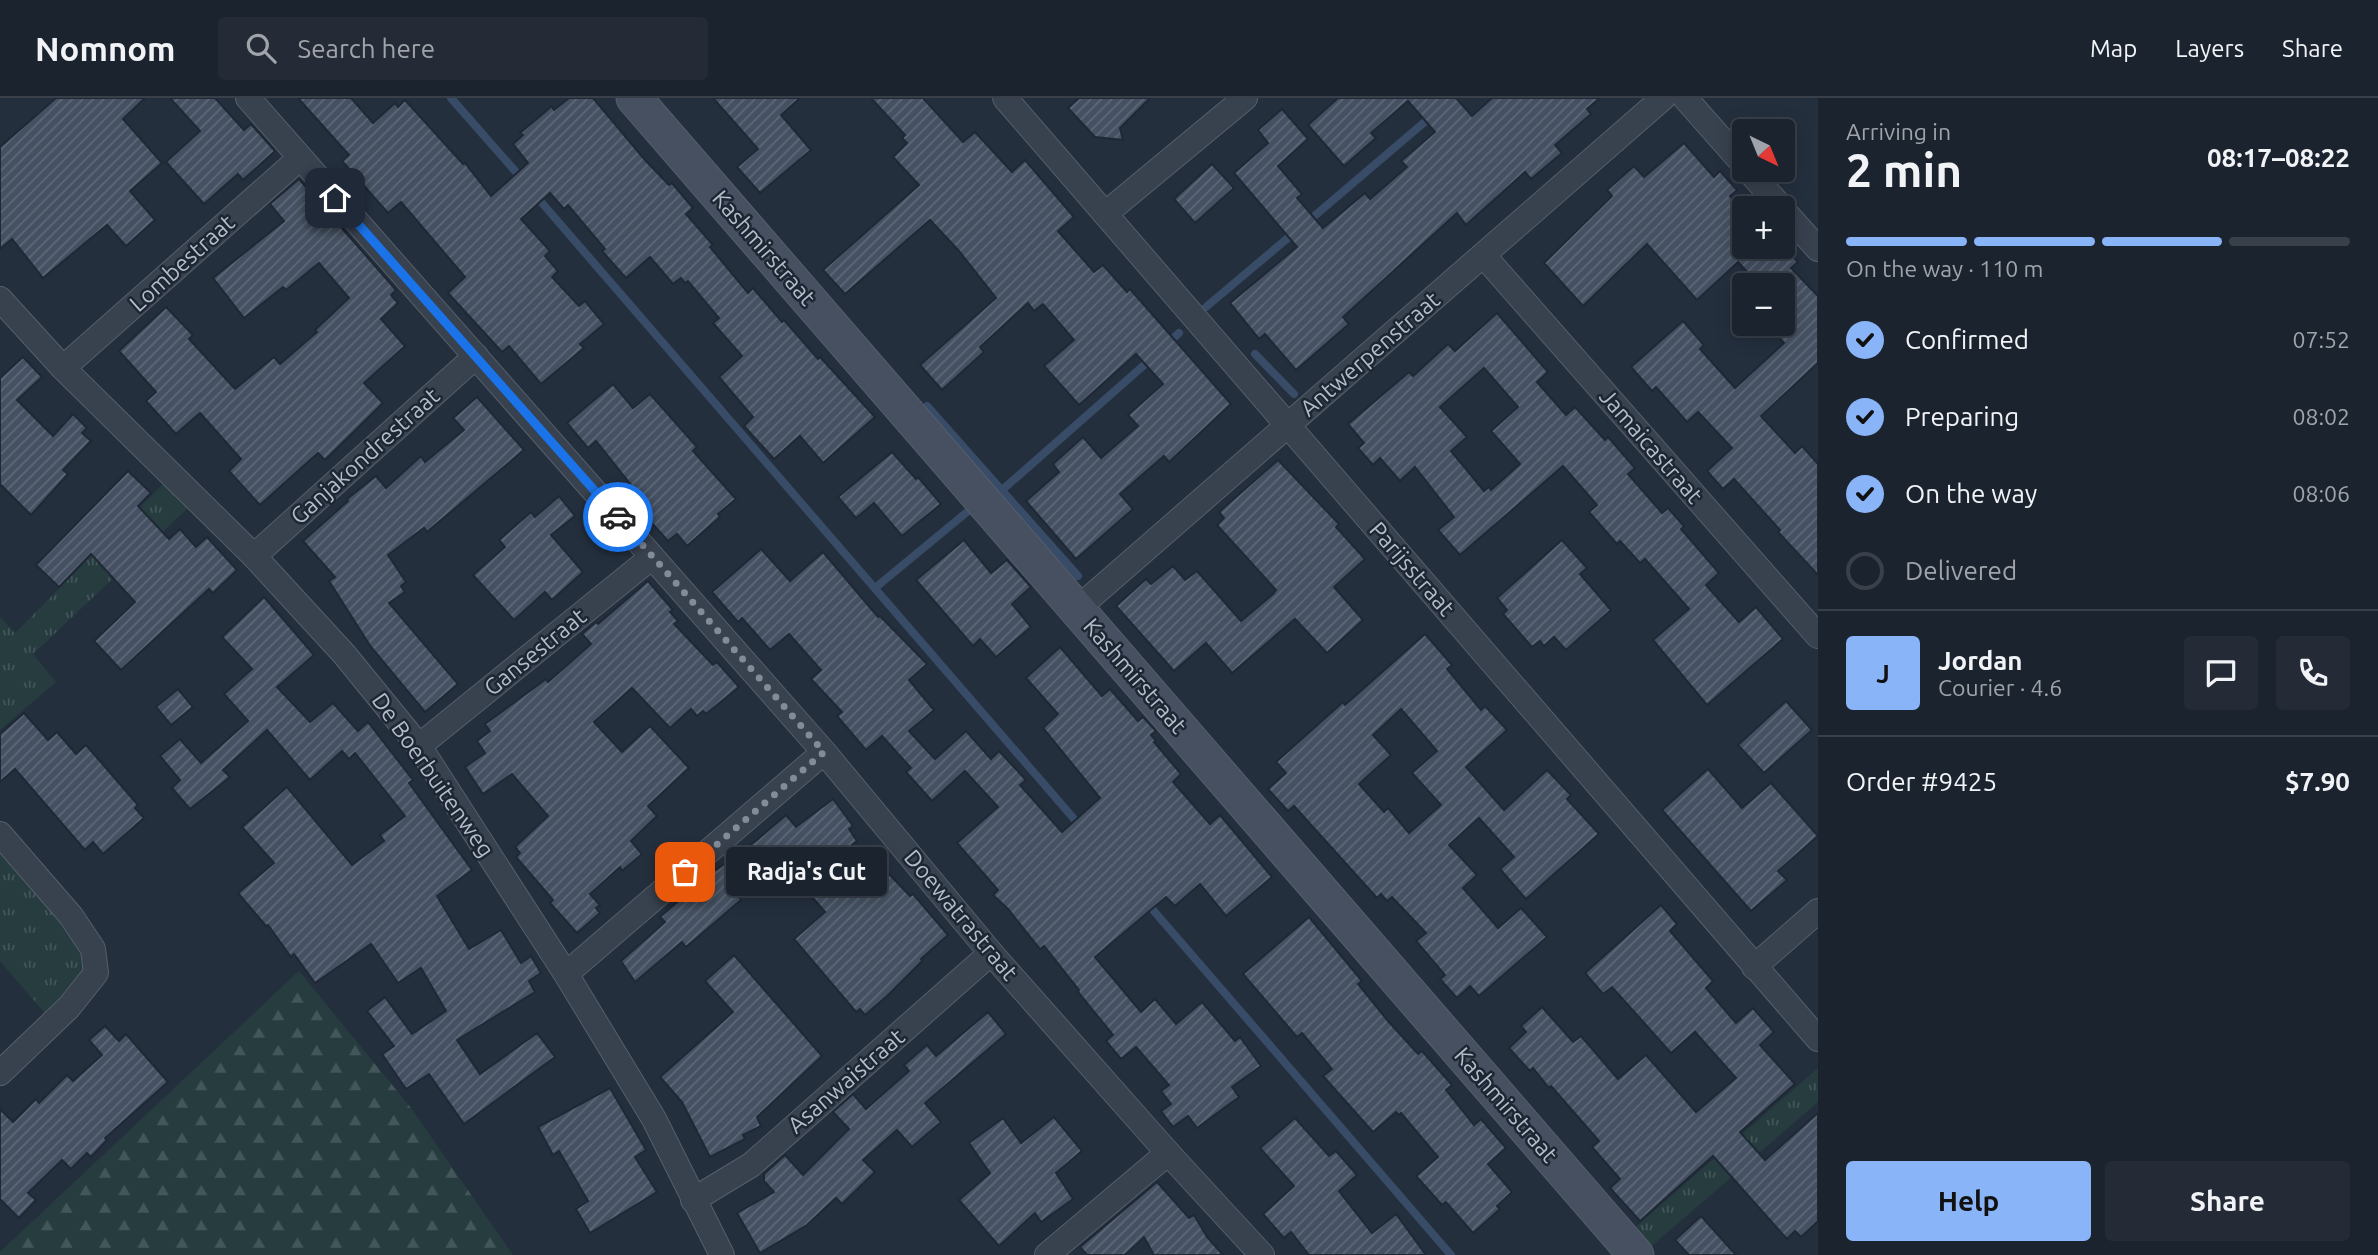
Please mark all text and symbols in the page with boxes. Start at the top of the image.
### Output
search box [218,17,708,80]
icon: search [242,29,280,67]
text: Nomnom [35,30,176,67]
text: Search here [298,34,435,63]
text: Map [2090,35,2137,62]
text: Layers [2175,35,2244,62]
text: Share [2282,35,2343,62]
north arrow [1732,119,1796,182]
map controls [1732,119,1795,336]
text: Arriving in [1846,119,1951,144]
text: 08:17–08:22 [2207,143,2350,172]
text: 2 min [1846,144,1962,196]
pin [305,168,365,228]
icon: home [316,179,354,217]
street label: Kashmirstraat [708,185,821,310]
button: + [1732,196,1795,259]
street label: Lombestraat [124,209,239,316]
text: On the way · 110 m [1846,256,2043,281]
button: − [1732,273,1795,336]
street label: Antwerpenstraat [1295,286,1444,421]
icon: check [1846,321,1884,359]
text: Confirmed [1905,325,2029,354]
text: 07:52 [2292,327,2350,352]
street label: Ganjakondrestraat [285,383,444,529]
street label: Jamaicastraat [1595,383,1708,508]
icon: check [1846,398,1884,436]
text: Preparing [1905,402,2019,431]
text: 08:02 [2292,404,2350,429]
icon: check [1846,475,1884,513]
text: On the way [1905,479,2037,508]
text: 08:06 [2292,481,2350,506]
courier [583,482,653,552]
icon: car [599,498,637,536]
street label: Parijsstraat [1365,517,1460,621]
text: Delivered [1905,556,2017,585]
street label: Gansestraat [479,603,590,700]
street label: Kashmirstraat [1079,613,1192,738]
button: chat [2184,636,2258,710]
button: phone [2276,636,2350,710]
text: Jordan [1938,646,2023,675]
text: J [1876,659,1890,688]
text: Courier · 4.6 [1938,675,2062,700]
street label: De Boerbuitenweg [367,688,499,862]
text: Order #9425 [1846,767,1997,796]
text: $7.90 [2285,767,2350,796]
pin [655,842,715,902]
street label: Doewatrastraat [900,845,1023,985]
callout: Radja's Cut [727,848,888,896]
icon: bag [666,853,704,891]
text: Radja's Cut [747,859,866,884]
street label: Asanwaistraat [782,1023,909,1138]
street label: Kashmirstraat [1450,1042,1563,1167]
button: Help [1846,1161,2091,1241]
button: Share [2105,1161,2350,1241]

